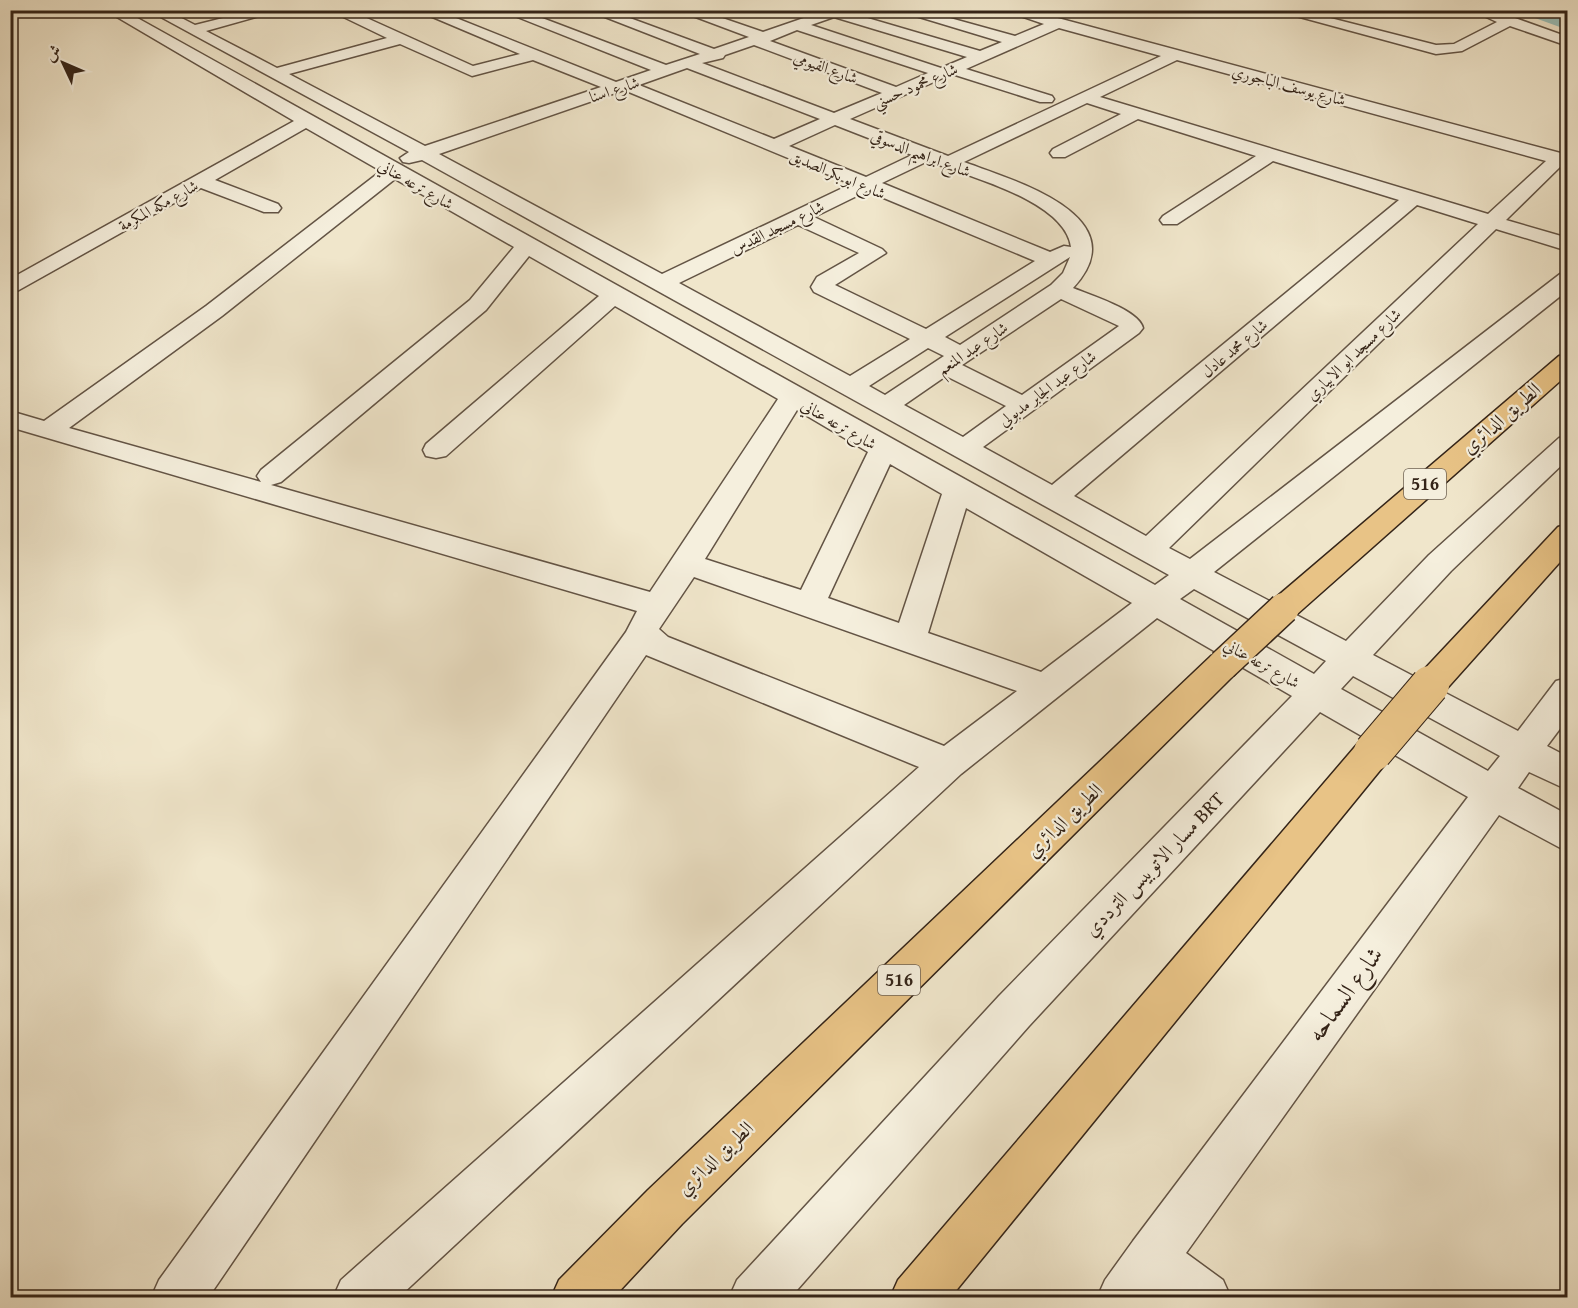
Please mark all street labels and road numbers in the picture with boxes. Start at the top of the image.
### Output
street label: شارع الفيومي [790,44,862,92]
street label: شارع محمود حسني [869,56,963,117]
street label: شارع يوسف الباجوري [1229,58,1349,114]
street label: شارع اسنا [586,70,643,110]
street label: شارع ابراهيم الدسوقي [866,123,974,188]
street label: شارع ابو بكر الصديق [786,143,890,207]
street label: شارع ترعه عناني [373,153,458,217]
street label: شارع مكه المكرمة [114,173,203,239]
street label: شارع مسجد القدس [726,194,829,262]
street label: شارع مسجد ابو الابياري [1300,302,1407,407]
street label: شارع محمد عادل [1195,313,1274,385]
street label: شارع عبد المنعم [932,315,1015,384]
street label: شارع عبد الجابر مدبولي [993,344,1102,433]
street label: الطريق الدائري [1455,375,1548,462]
street label: شارع ترعه عناني [796,393,881,457]
road number: 516 [1404,469,1446,499]
street label: شارع ترعه عناني [1219,632,1304,696]
street label: الطريق الدائري [1019,776,1110,865]
street label: مسار الاتوبيس الترددي BRT [1077,785,1232,944]
street label: شارع السماحه [1298,939,1394,1050]
road number: 516 [878,965,920,995]
street label: الطريق الدائري [670,1114,761,1203]

